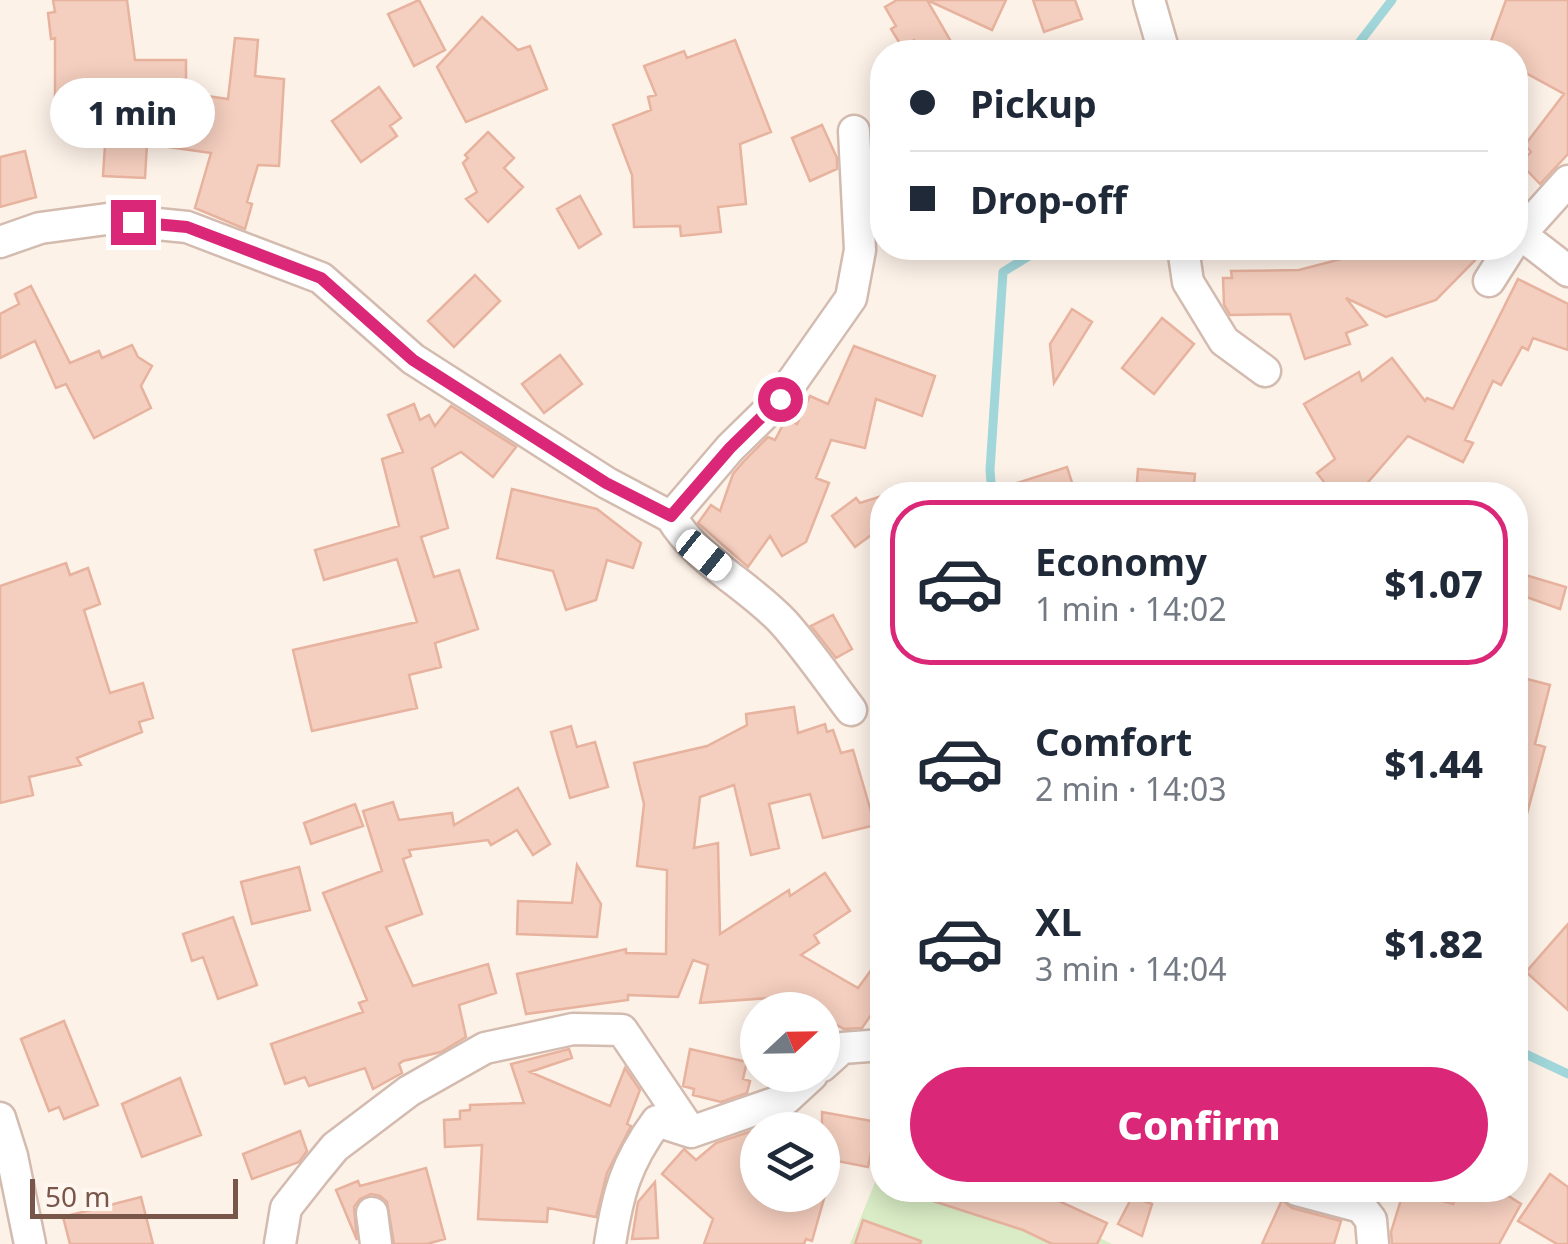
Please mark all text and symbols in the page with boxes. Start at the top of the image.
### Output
callout: 1 min [51,77,216,147]
text: Pickup [970,77,1097,129]
text: 1 min [88,91,177,134]
text: Drop-off [970,173,1127,225]
route end [111,200,156,245]
route start [758,377,803,422]
car [671,524,737,586]
text: Economy [1035,535,1207,587]
icon: car [915,538,1005,628]
text: $1.07 [1384,557,1483,609]
text: 1 min · 14:02 [1035,587,1227,630]
text: Comfort [1035,715,1192,767]
icon: car [915,718,1005,808]
text: $1.44 [1384,737,1483,789]
text: 2 min · 14:03 [1035,767,1227,810]
text: XL [1035,895,1082,947]
icon: car [915,898,1005,988]
text: $1.82 [1384,917,1483,969]
text: 3 min · 14:04 [1035,947,1227,990]
north arrow [740,992,840,1092]
map controls [740,992,840,1212]
button: Confirm [910,1067,1488,1182]
button: layers [740,1112,840,1212]
scale bar [30,1174,238,1218]
text: 50 m [45,1177,111,1215]

